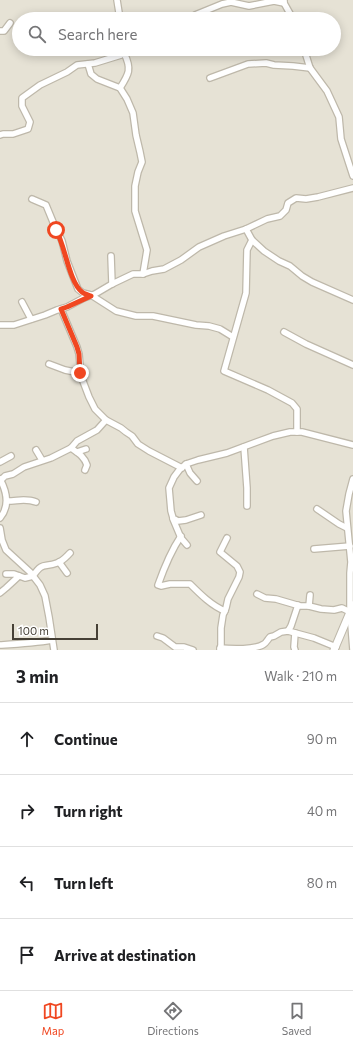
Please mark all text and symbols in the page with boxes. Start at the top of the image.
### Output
search box [12,12,341,56]
icon: search [26,23,48,45]
text: Search here [58,25,137,43]
route start [47,221,65,239]
route end [71,364,89,382]
scale bar [12,622,98,641]
text: 100 m [18,624,49,637]
text: 3 min [16,666,59,687]
text: Walk · 210 m [264,668,337,684]
icon: ahead [16,728,38,750]
text: Continue [54,730,118,748]
text: 90 m [307,731,337,747]
icon: right [16,800,38,822]
text: Turn right [54,802,123,820]
text: 40 m [307,803,337,819]
icon: left [16,872,38,894]
text: Turn left [54,874,113,892]
text: 80 m [307,875,337,891]
icon: arrive [16,944,38,966]
text: Arrive at destination [54,946,196,964]
tab: Map [42,1000,64,1037]
tab: Directions [147,1000,199,1037]
tab: Saved [282,1000,311,1037]

